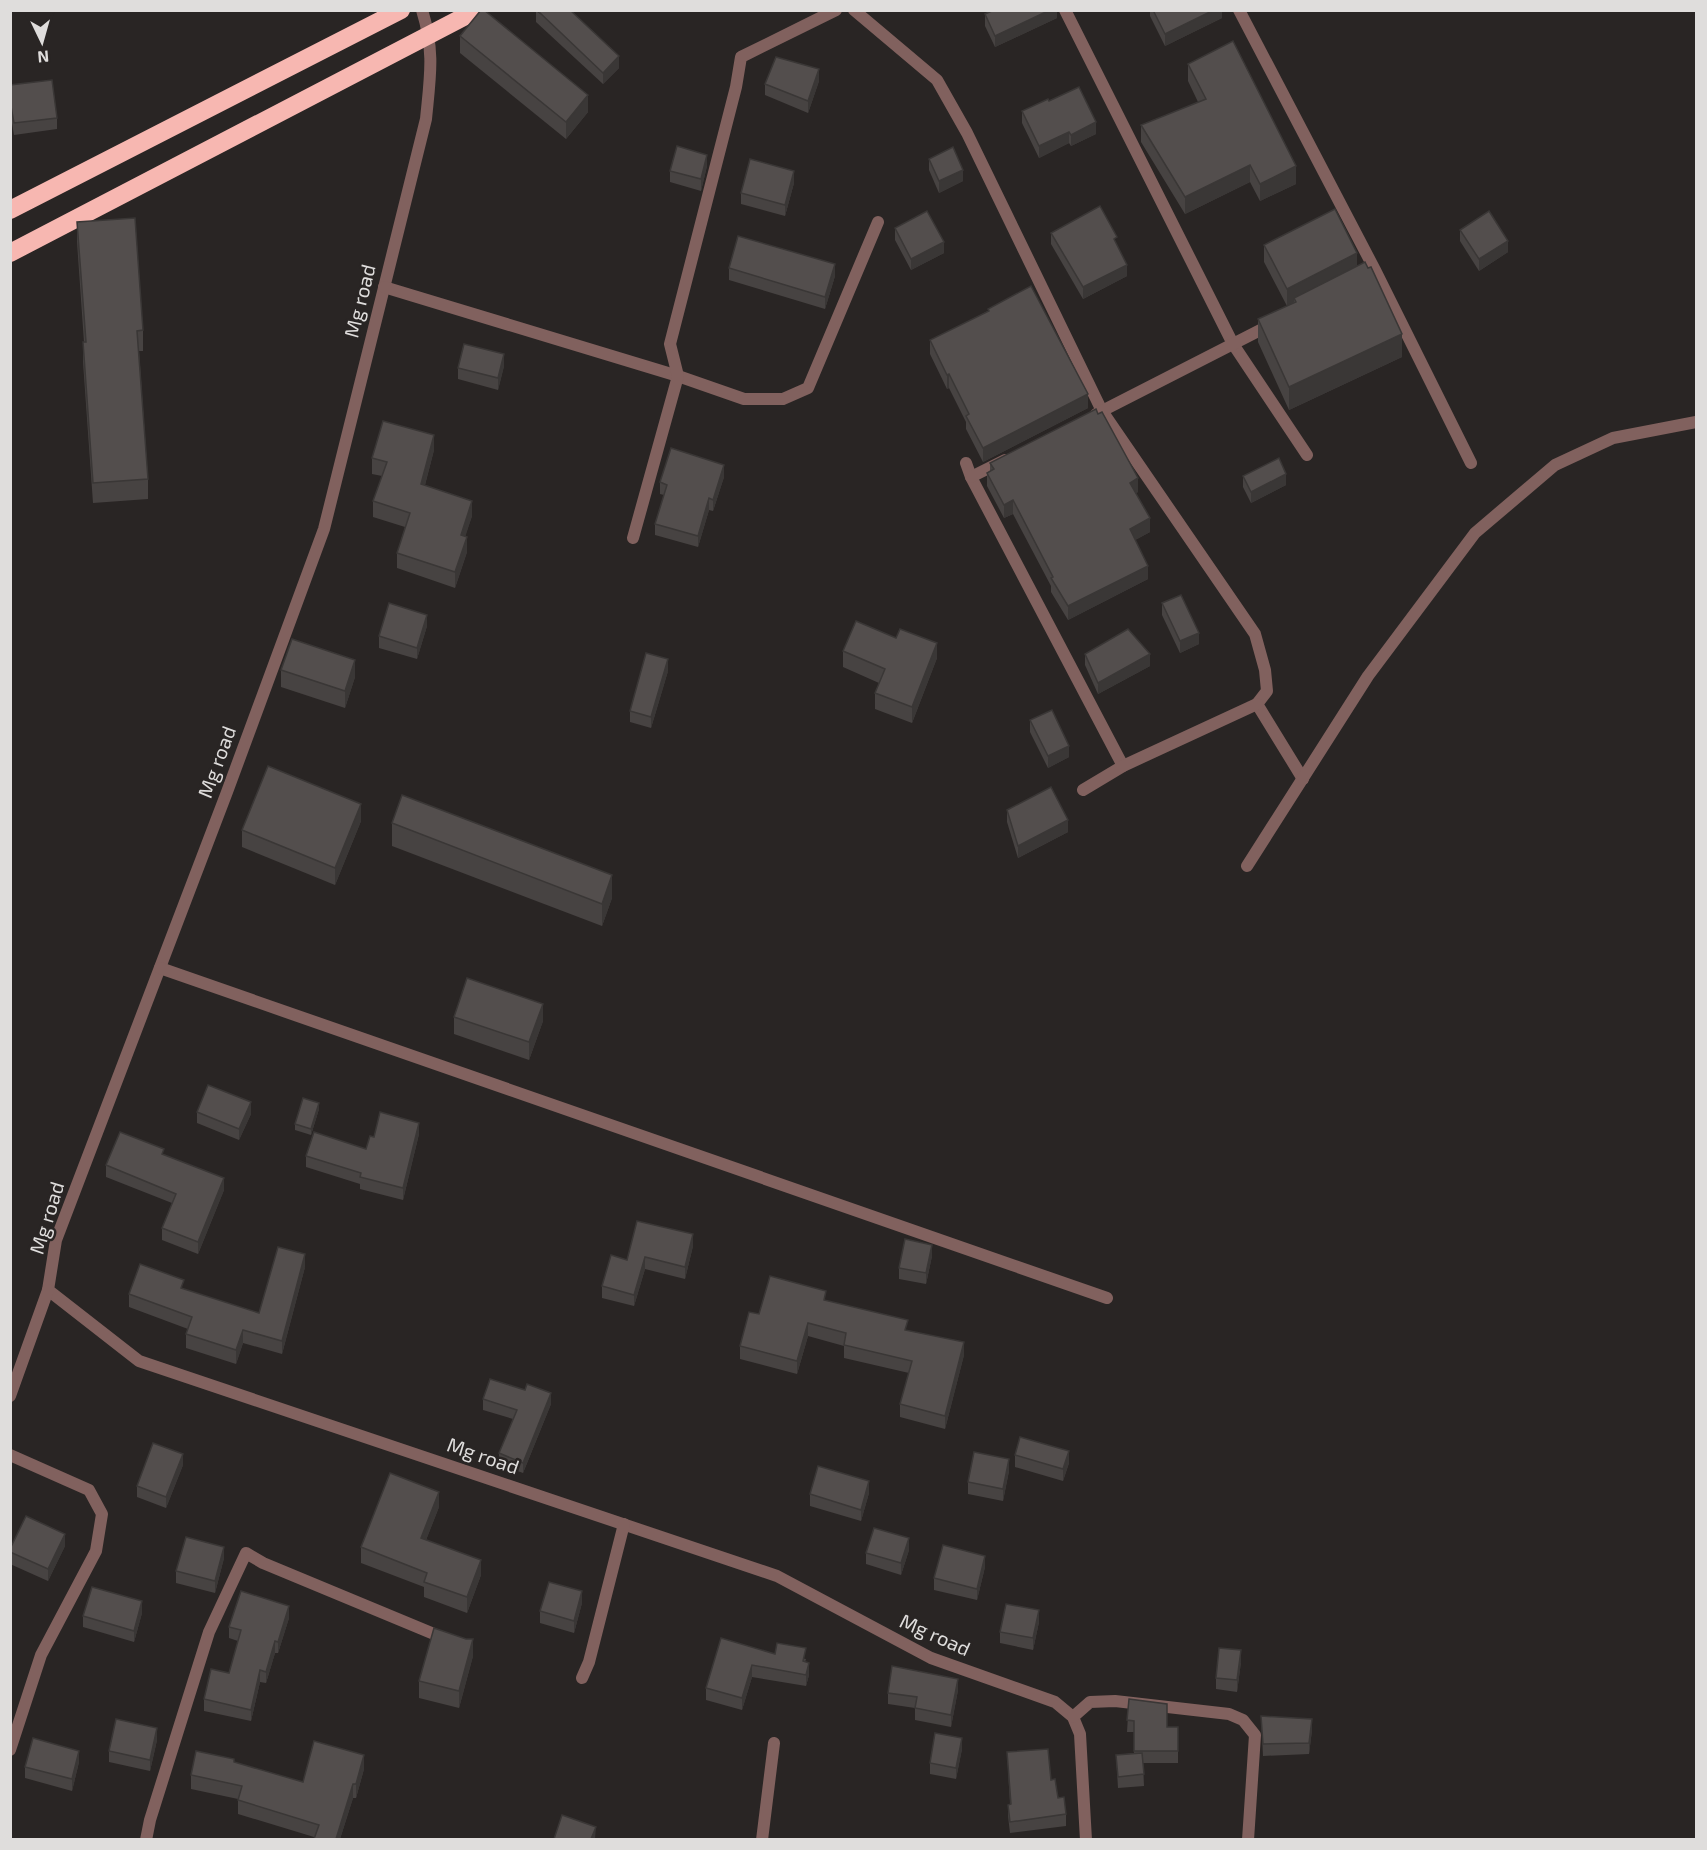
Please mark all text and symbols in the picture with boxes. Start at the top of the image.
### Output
north arrow [12,12,72,72]
text: N [37,47,50,67]
street label: Mg road [338,262,380,340]
street label: Mg road [192,722,240,801]
street label: Mg road [24,1178,68,1257]
street label: Mg road [444,1432,523,1479]
street label: Mg road [896,1608,974,1660]

